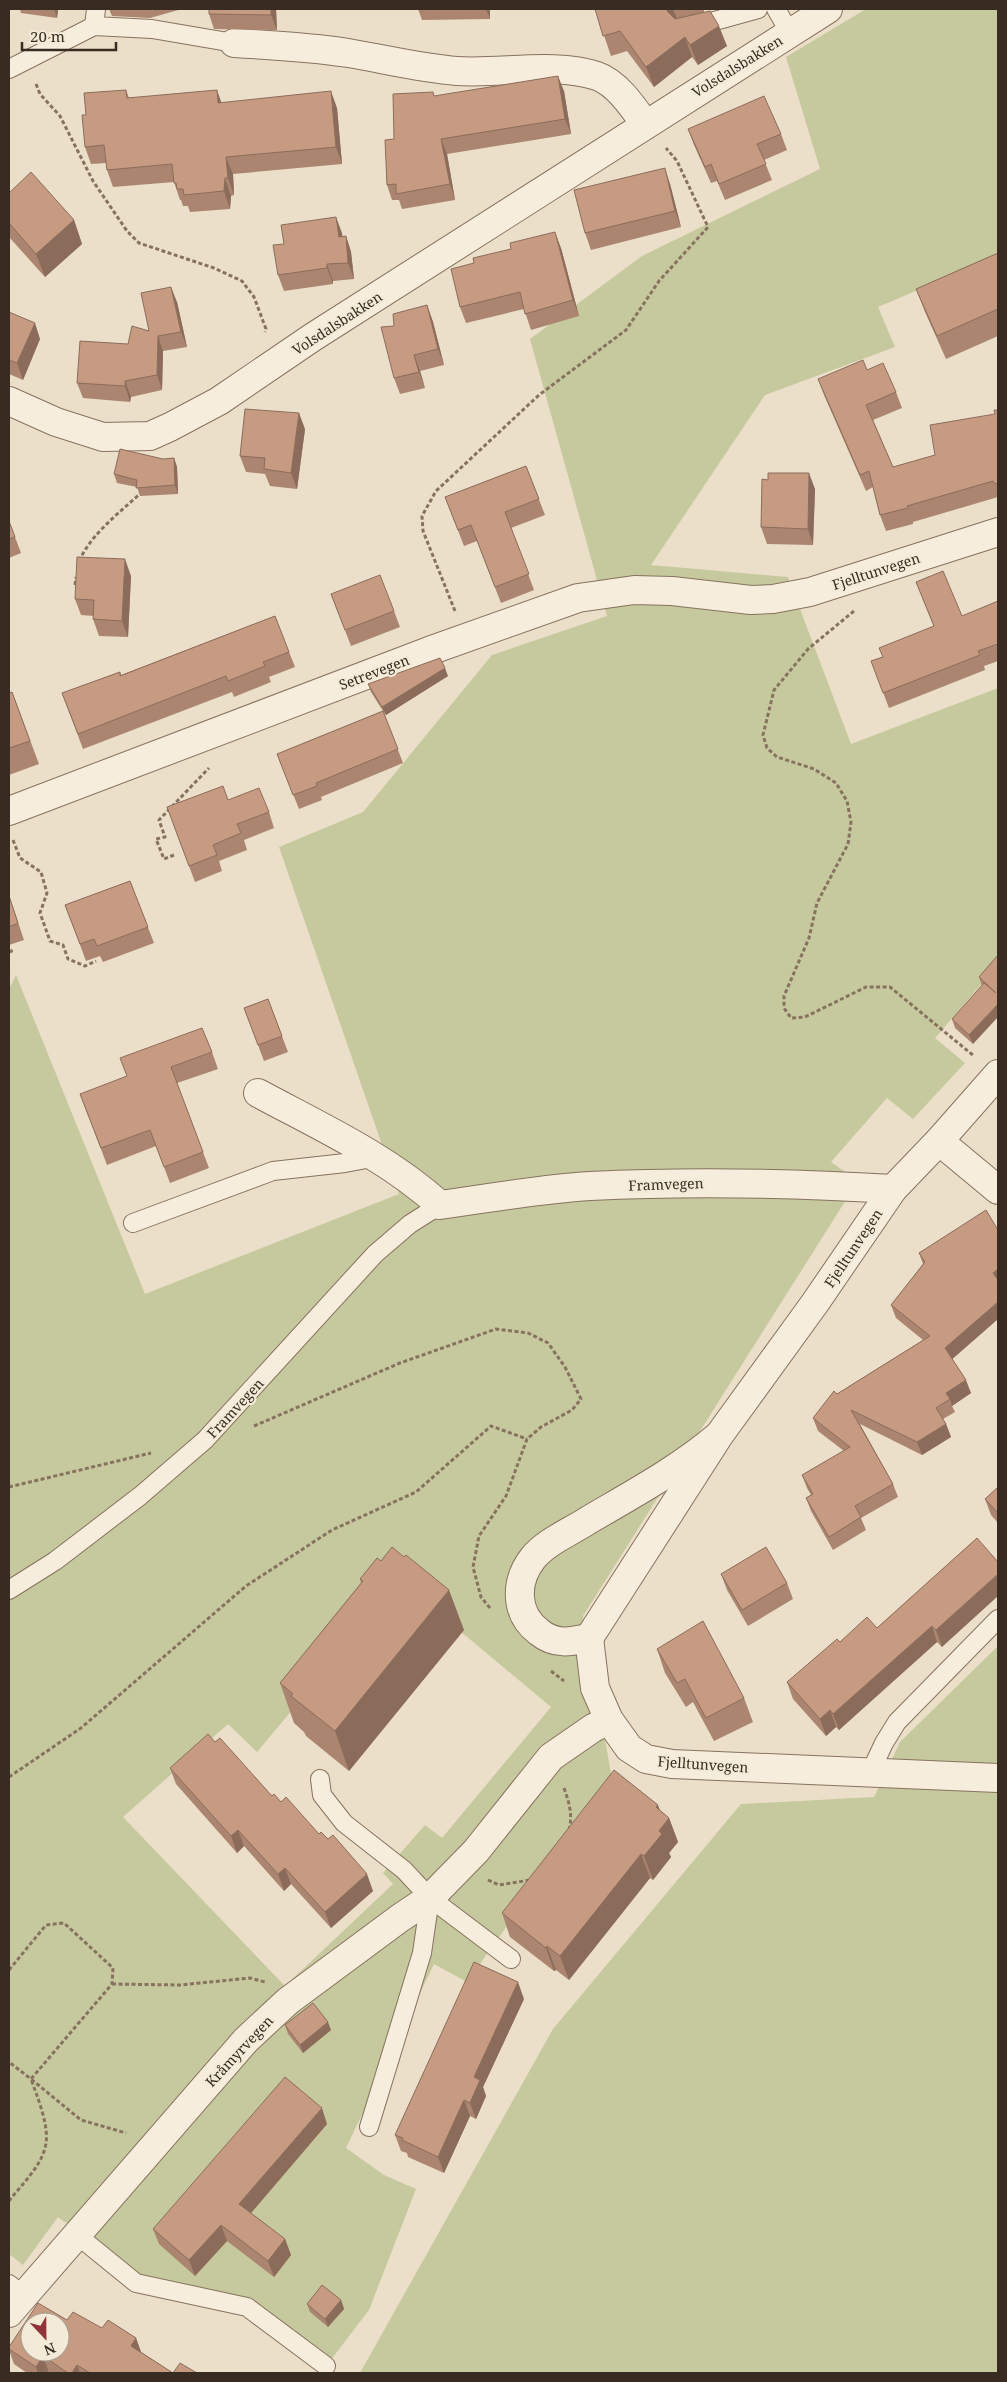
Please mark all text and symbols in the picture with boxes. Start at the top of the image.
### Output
scale bar [22,20,116,52]
text: 20 m [30,26,65,46]
street label: Volsdalsbakken [688,30,786,102]
street label: Volsdalsbakken [288,287,386,359]
street label: Fjelltunvegen [830,548,922,594]
street label: Setrevegen [336,650,412,694]
street label: Framvegen [628,1173,704,1195]
street label: Fjelltunvegen [820,1205,886,1291]
street label: Framvegen [202,1374,268,1442]
street label: Fjelltunvegen [657,1751,749,1777]
street label: Kråmyrvegen [201,2011,277,2091]
north arrow [20,2312,70,2362]
text: N [41,2339,59,2360]

